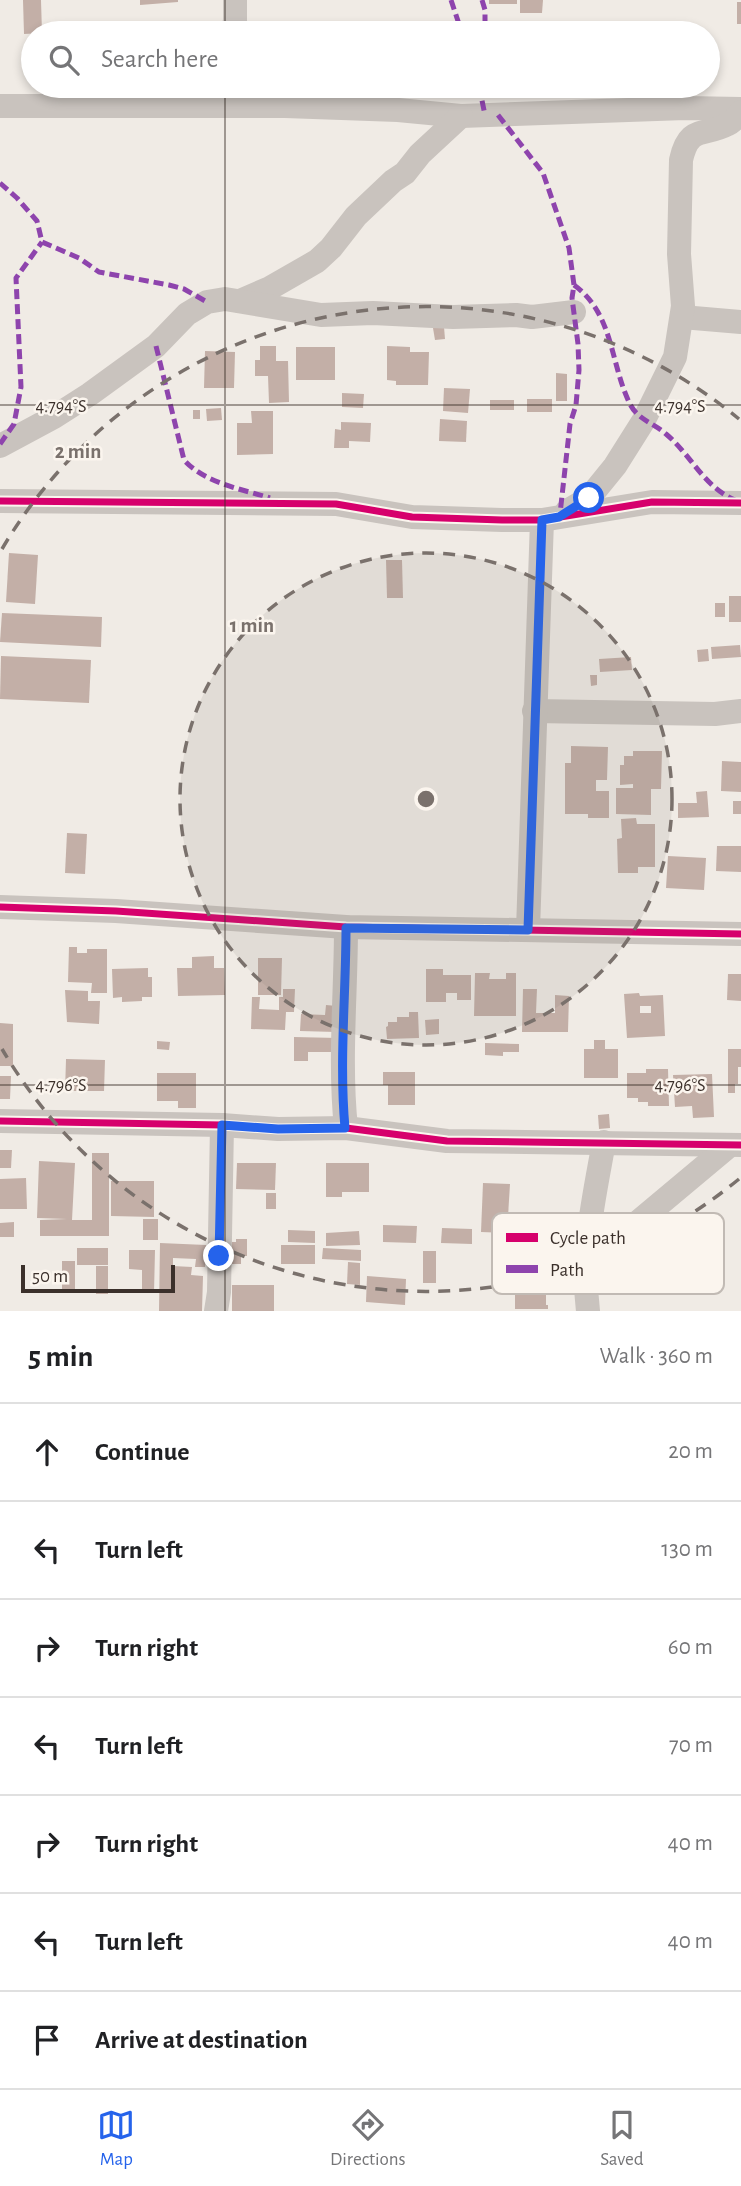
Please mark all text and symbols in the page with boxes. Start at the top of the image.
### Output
search box [21,21,720,98]
icon: search [45,41,83,79]
text: Search here [101,46,219,72]
text: 4.794°S [35,398,87,416]
text: 4.794°S [654,398,706,416]
text: 2 min [55,441,101,462]
route start [573,482,604,513]
text: 1 min [230,615,274,636]
centre of rings [414,787,438,811]
text: 4.796°S [36,1077,86,1095]
text: 4.796°S [655,1077,705,1095]
legend [492,1213,724,1294]
text: Cycle path [550,1229,626,1248]
route end [203,1240,234,1271]
text: Path [550,1261,584,1280]
scale bar [21,1262,175,1294]
text: 50 m [32,1267,68,1286]
text: 5 min [28,1342,93,1372]
text: Walk · 360 m [599,1345,713,1368]
icon: ahead [28,1433,66,1471]
text: Continue [95,1439,190,1465]
text: 20 m [668,1440,713,1463]
icon: left [28,1531,66,1569]
text: Turn left [95,1537,183,1563]
text: 130 m [661,1538,713,1561]
icon: right [28,1629,66,1667]
text: Turn right [95,1635,198,1661]
text: 60 m [668,1636,713,1659]
icon: left [28,1727,66,1765]
text: Turn left [95,1733,183,1759]
text: 70 m [669,1734,713,1757]
icon: right [28,1825,66,1863]
text: Turn right [95,1831,198,1857]
text: 40 m [668,1832,713,1855]
icon: left [28,1923,66,1961]
text: Turn left [95,1929,183,1955]
text: 40 m [668,1930,713,1953]
icon: arrive [28,2021,66,2059]
text: Arrive at destination [95,2027,308,2053]
tab: Map [97,2106,135,2171]
tab: Directions [330,2106,406,2171]
tab: Saved [600,2106,644,2171]

